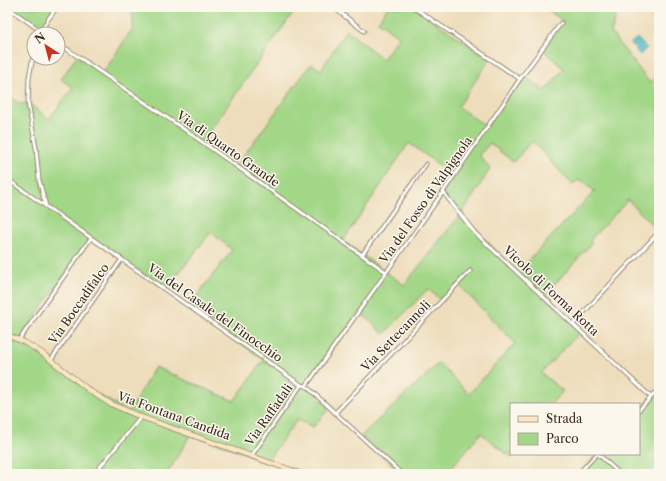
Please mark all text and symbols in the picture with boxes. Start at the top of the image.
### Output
north arrow [26,26,66,66]
text: N [32,29,48,46]
street label: Via di Quarto Grande [173,107,283,190]
street label: Via del Fosso di Valpignola [375,133,476,267]
street label: Vicolo di Forma Rotta [500,242,603,339]
street label: Via Boccadifalco [45,260,112,348]
street label: Via del Casale del Finocchio [144,260,286,365]
street label: Via Settecannoli [357,297,434,375]
street label: Via Raffadali [241,381,296,449]
street label: Via Fontana Candida [115,388,233,443]
legend [510,403,640,455]
text: Strada [546,411,583,426]
text: Parco [546,431,579,446]

